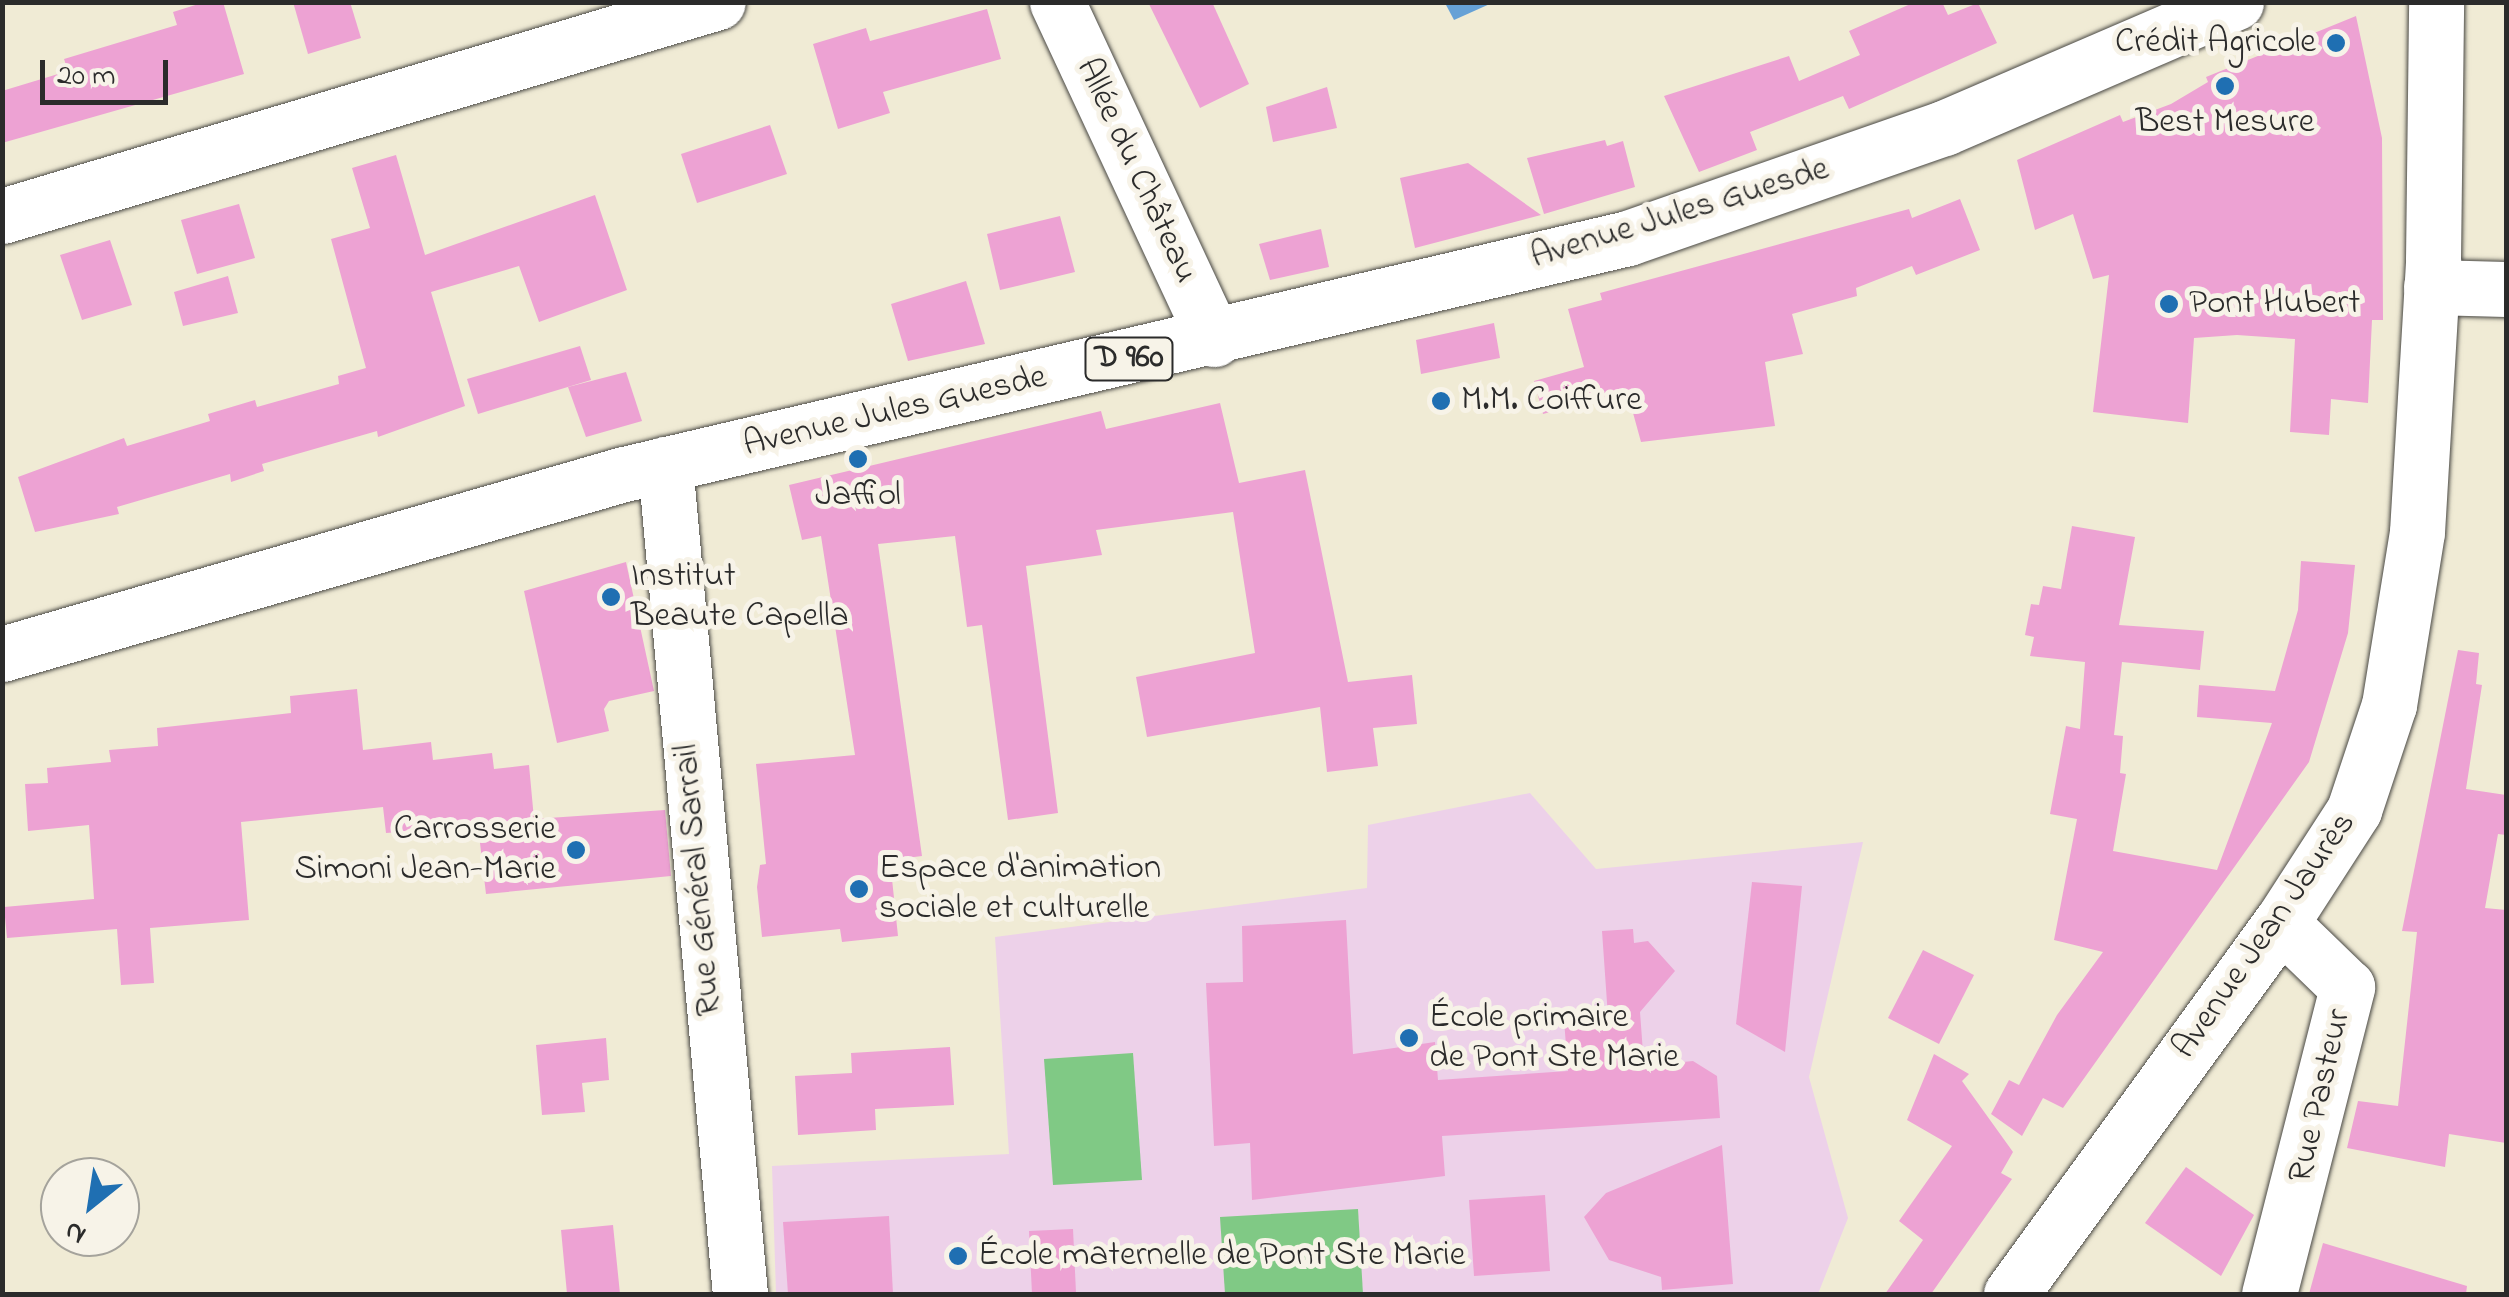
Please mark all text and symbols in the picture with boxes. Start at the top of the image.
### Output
place label: Crédit Agricole [2115,22,2316,64]
marker: Crédit Agricole [2325,32,2347,54]
scale bar [45,40,172,102]
street label: Allée du Château [1066,52,1206,290]
text: 20 m [57,55,116,99]
marker: Best Mesure [2214,75,2236,97]
place label: Best Mesure [2136,102,2314,144]
street label: Avenue Jules Guesde [1526,149,1834,279]
place label: Pont Hubert [2189,283,2360,325]
marker: Pont Hubert [2158,293,2180,315]
road number: D 960 [1084,332,1174,386]
street label: Avenue Jules Guesde [740,357,1050,467]
place label: M.M. Coiffure [1461,380,1642,422]
marker: M.M. Coiffure [1430,390,1452,412]
marker: Jaffiol [847,448,869,470]
place label: Jaffiol [815,475,901,517]
place label: Institut Beaute Capella [631,556,849,638]
marker: Institut Beaute Capella [600,586,622,608]
street label: Rue Général Sarrail [666,742,732,1018]
street label: Avenue Jean Jaurès [2164,805,2366,1067]
place label: Carrosserie Simoni Jean-Marie [295,809,556,891]
marker: Carrosserie Simoni Jean-Marie [565,839,587,861]
place label: Espace d'animation sociale et culturelle [879,848,1161,930]
marker: Espace d'animation sociale et culturelle [848,878,870,900]
place label: École primaire de Pont Ste Marie [1429,997,1679,1079]
street label: Rue Pasteur [2281,1005,2361,1187]
marker: École primaire de Pont Ste Marie [1398,1027,1420,1049]
north arrow [40,1157,140,1257]
text: N [57,1209,94,1254]
place label: École maternelle de Pont Ste Marie [978,1235,1466,1277]
marker: École maternelle de Pont Ste Marie [947,1245,969,1267]

